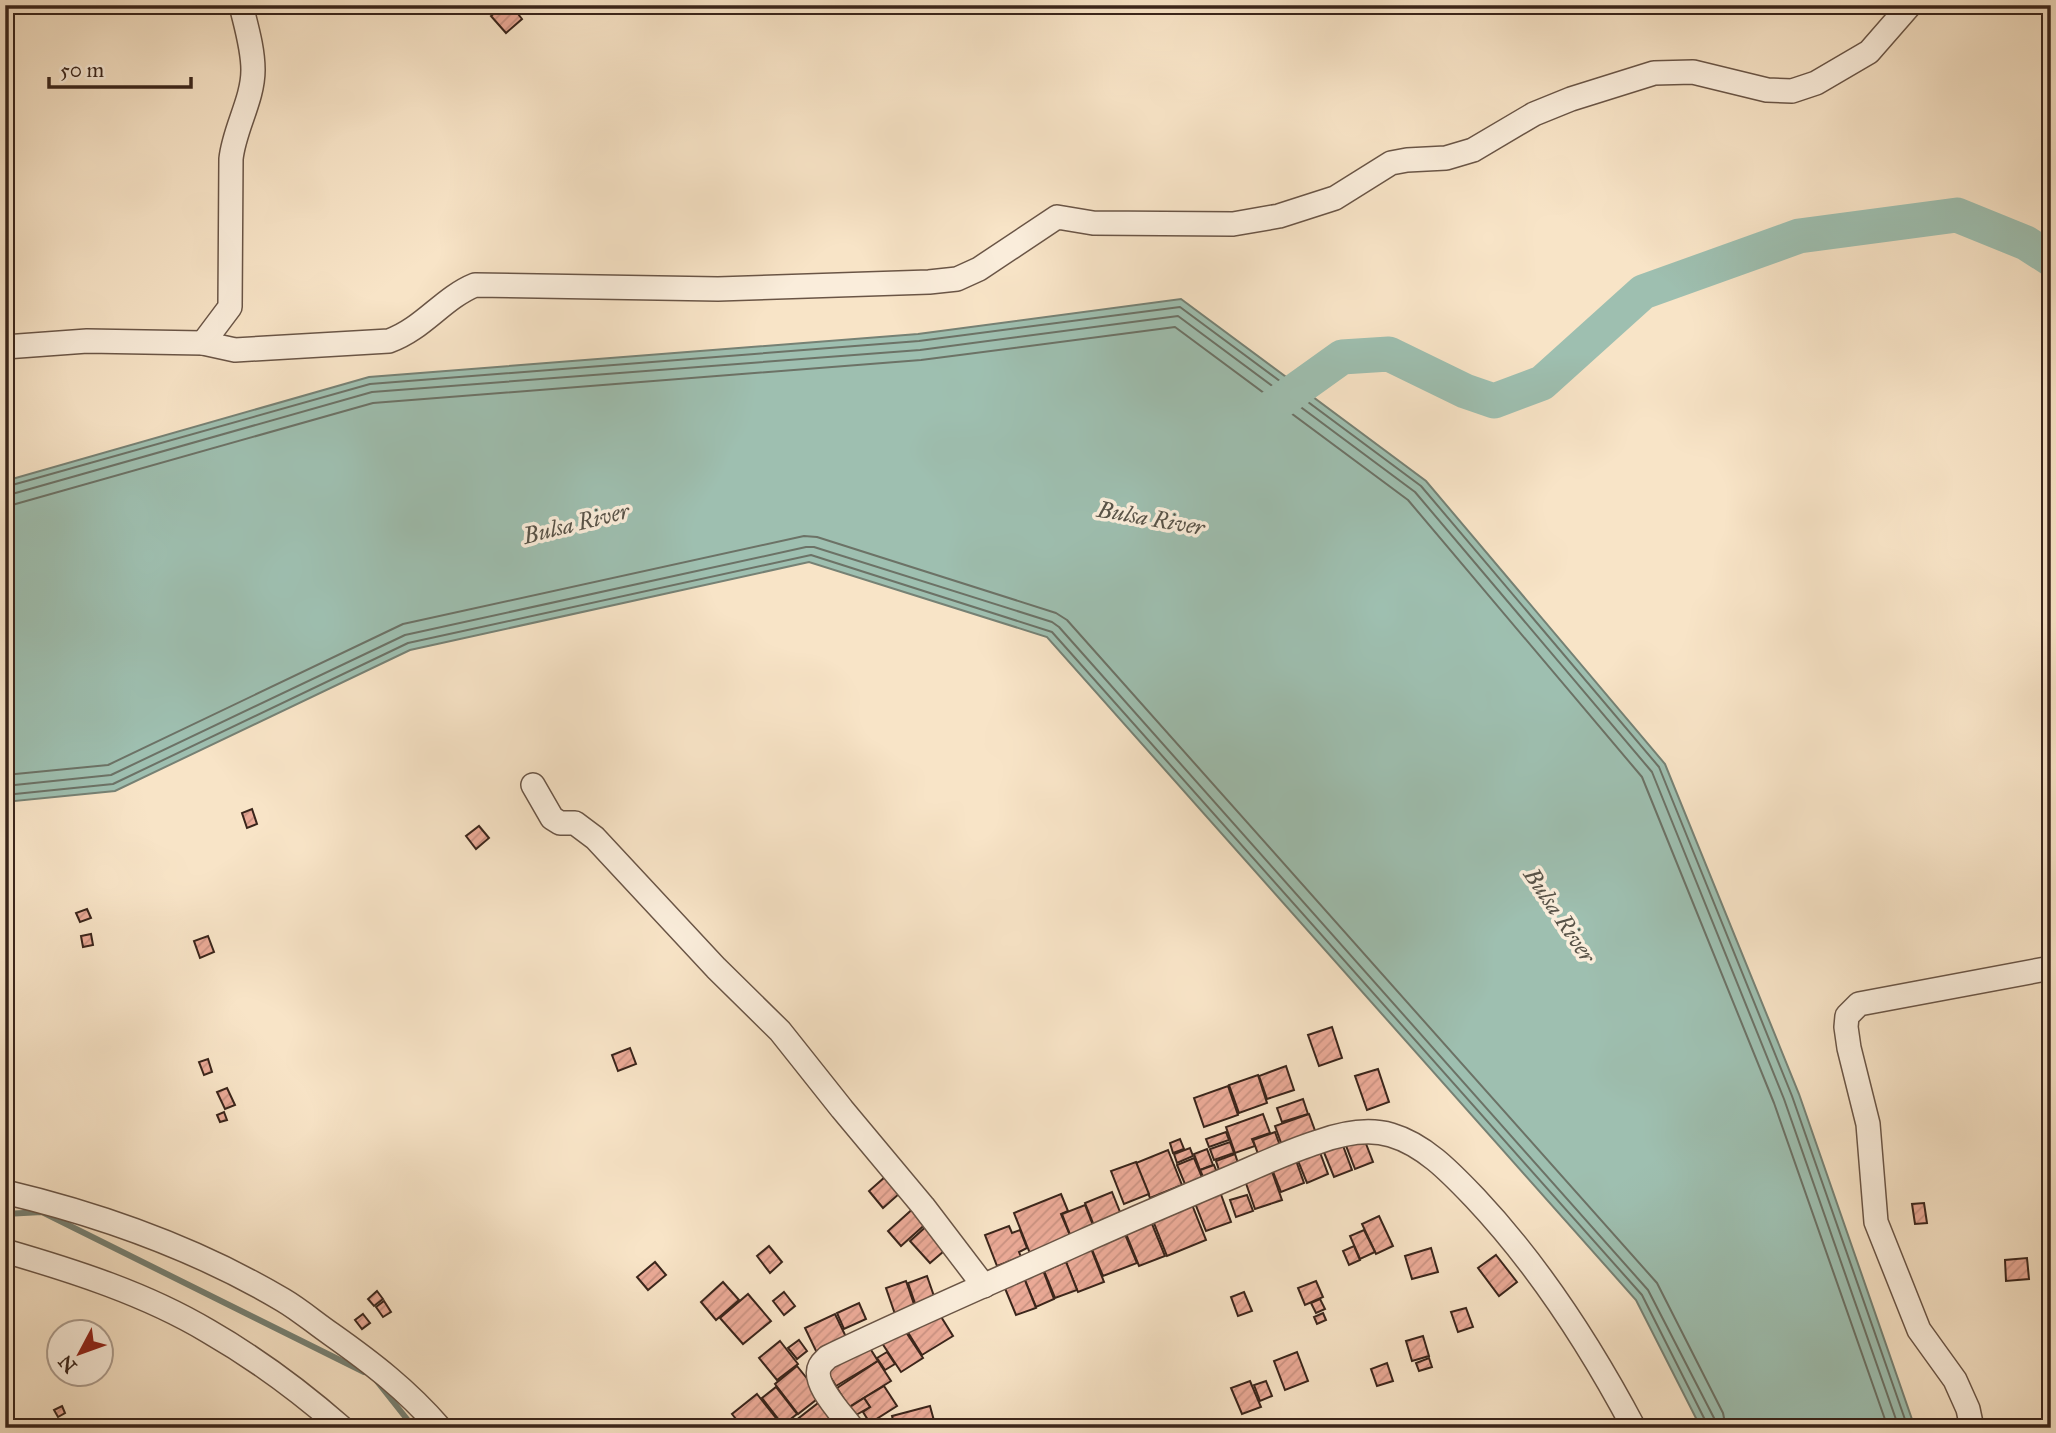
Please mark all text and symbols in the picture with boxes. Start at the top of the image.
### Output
scale bar [49,46,191,90]
text: 50 m [60,57,105,83]
water label: Bulsa River [1094,495,1208,541]
water label: Bulsa River [519,496,633,550]
water label: Bulsa River [1517,861,1603,969]
north arrow [46,1318,116,1388]
text: N [54,1350,82,1377]

